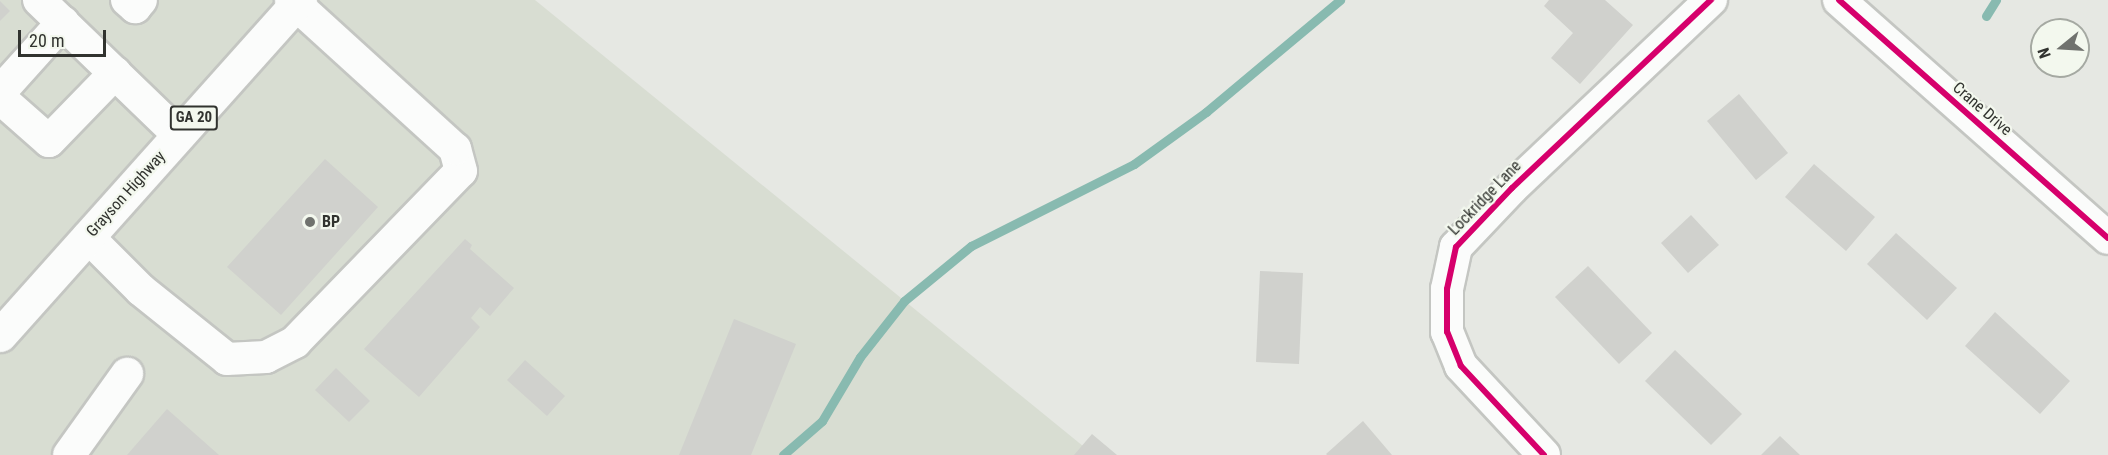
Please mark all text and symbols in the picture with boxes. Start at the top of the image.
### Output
scale bar [21,18,110,56]
north arrow [2030,18,2090,78]
text: 20 m [29,30,64,51]
text: N [2034,46,2055,61]
street label: Crane Drive [1948,78,2016,140]
road number: GA 20 [168,106,220,130]
street label: Grayson Highway [82,147,170,241]
street label: Lockridge Lane [1445,157,1525,239]
place label: BP [322,212,340,232]
marker: BP [303,215,317,229]

